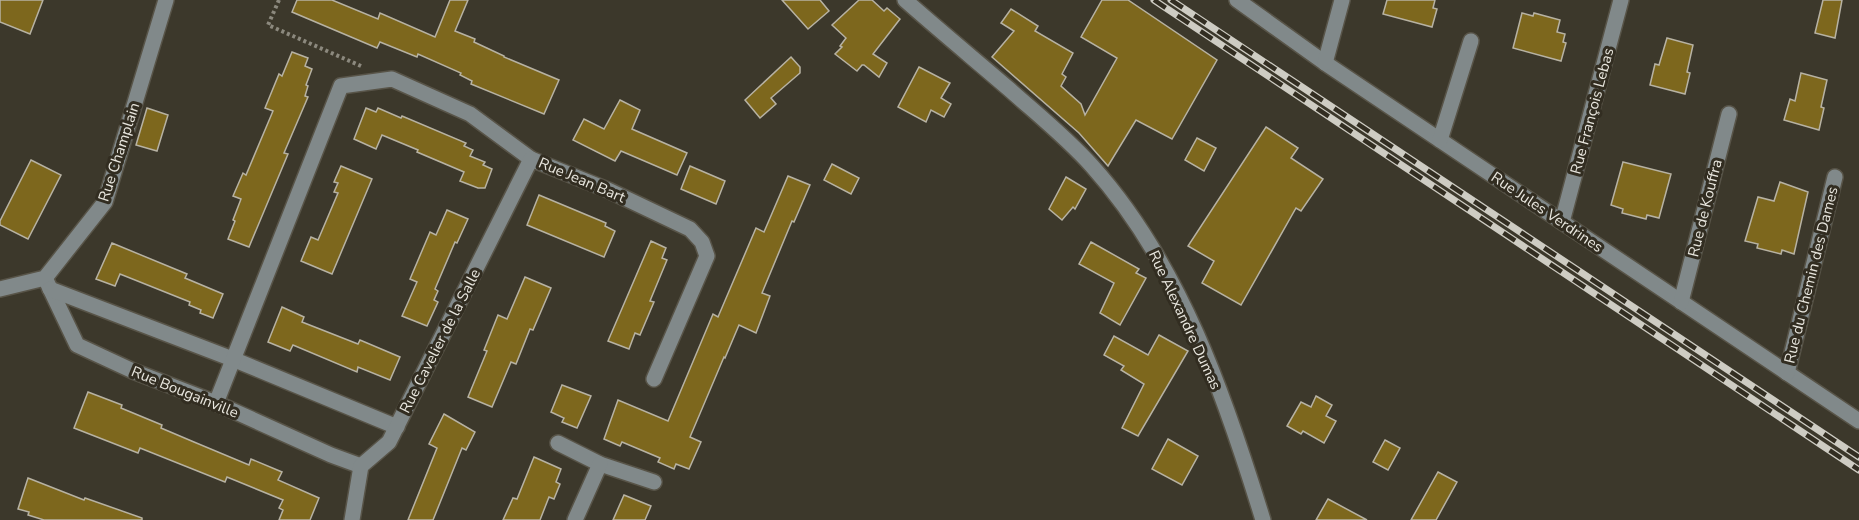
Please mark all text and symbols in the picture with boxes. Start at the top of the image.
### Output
street label: Rue François Lebas [1566,46,1618,176]
street label: Rue Champlain [94,100,144,204]
street label: Rue Jean Bart [535,153,629,208]
street label: Rue de Kouffra [1683,157,1727,259]
street label: Rue Jules Verdrines [1487,167,1607,257]
street label: Rue du Chemin des Dames [1779,185,1843,365]
street label: Rue Alexandre Dumas [1144,247,1226,393]
street label: Rue Cavelier de la Salle [395,265,485,417]
street label: Rue Bougainville [128,361,242,423]

